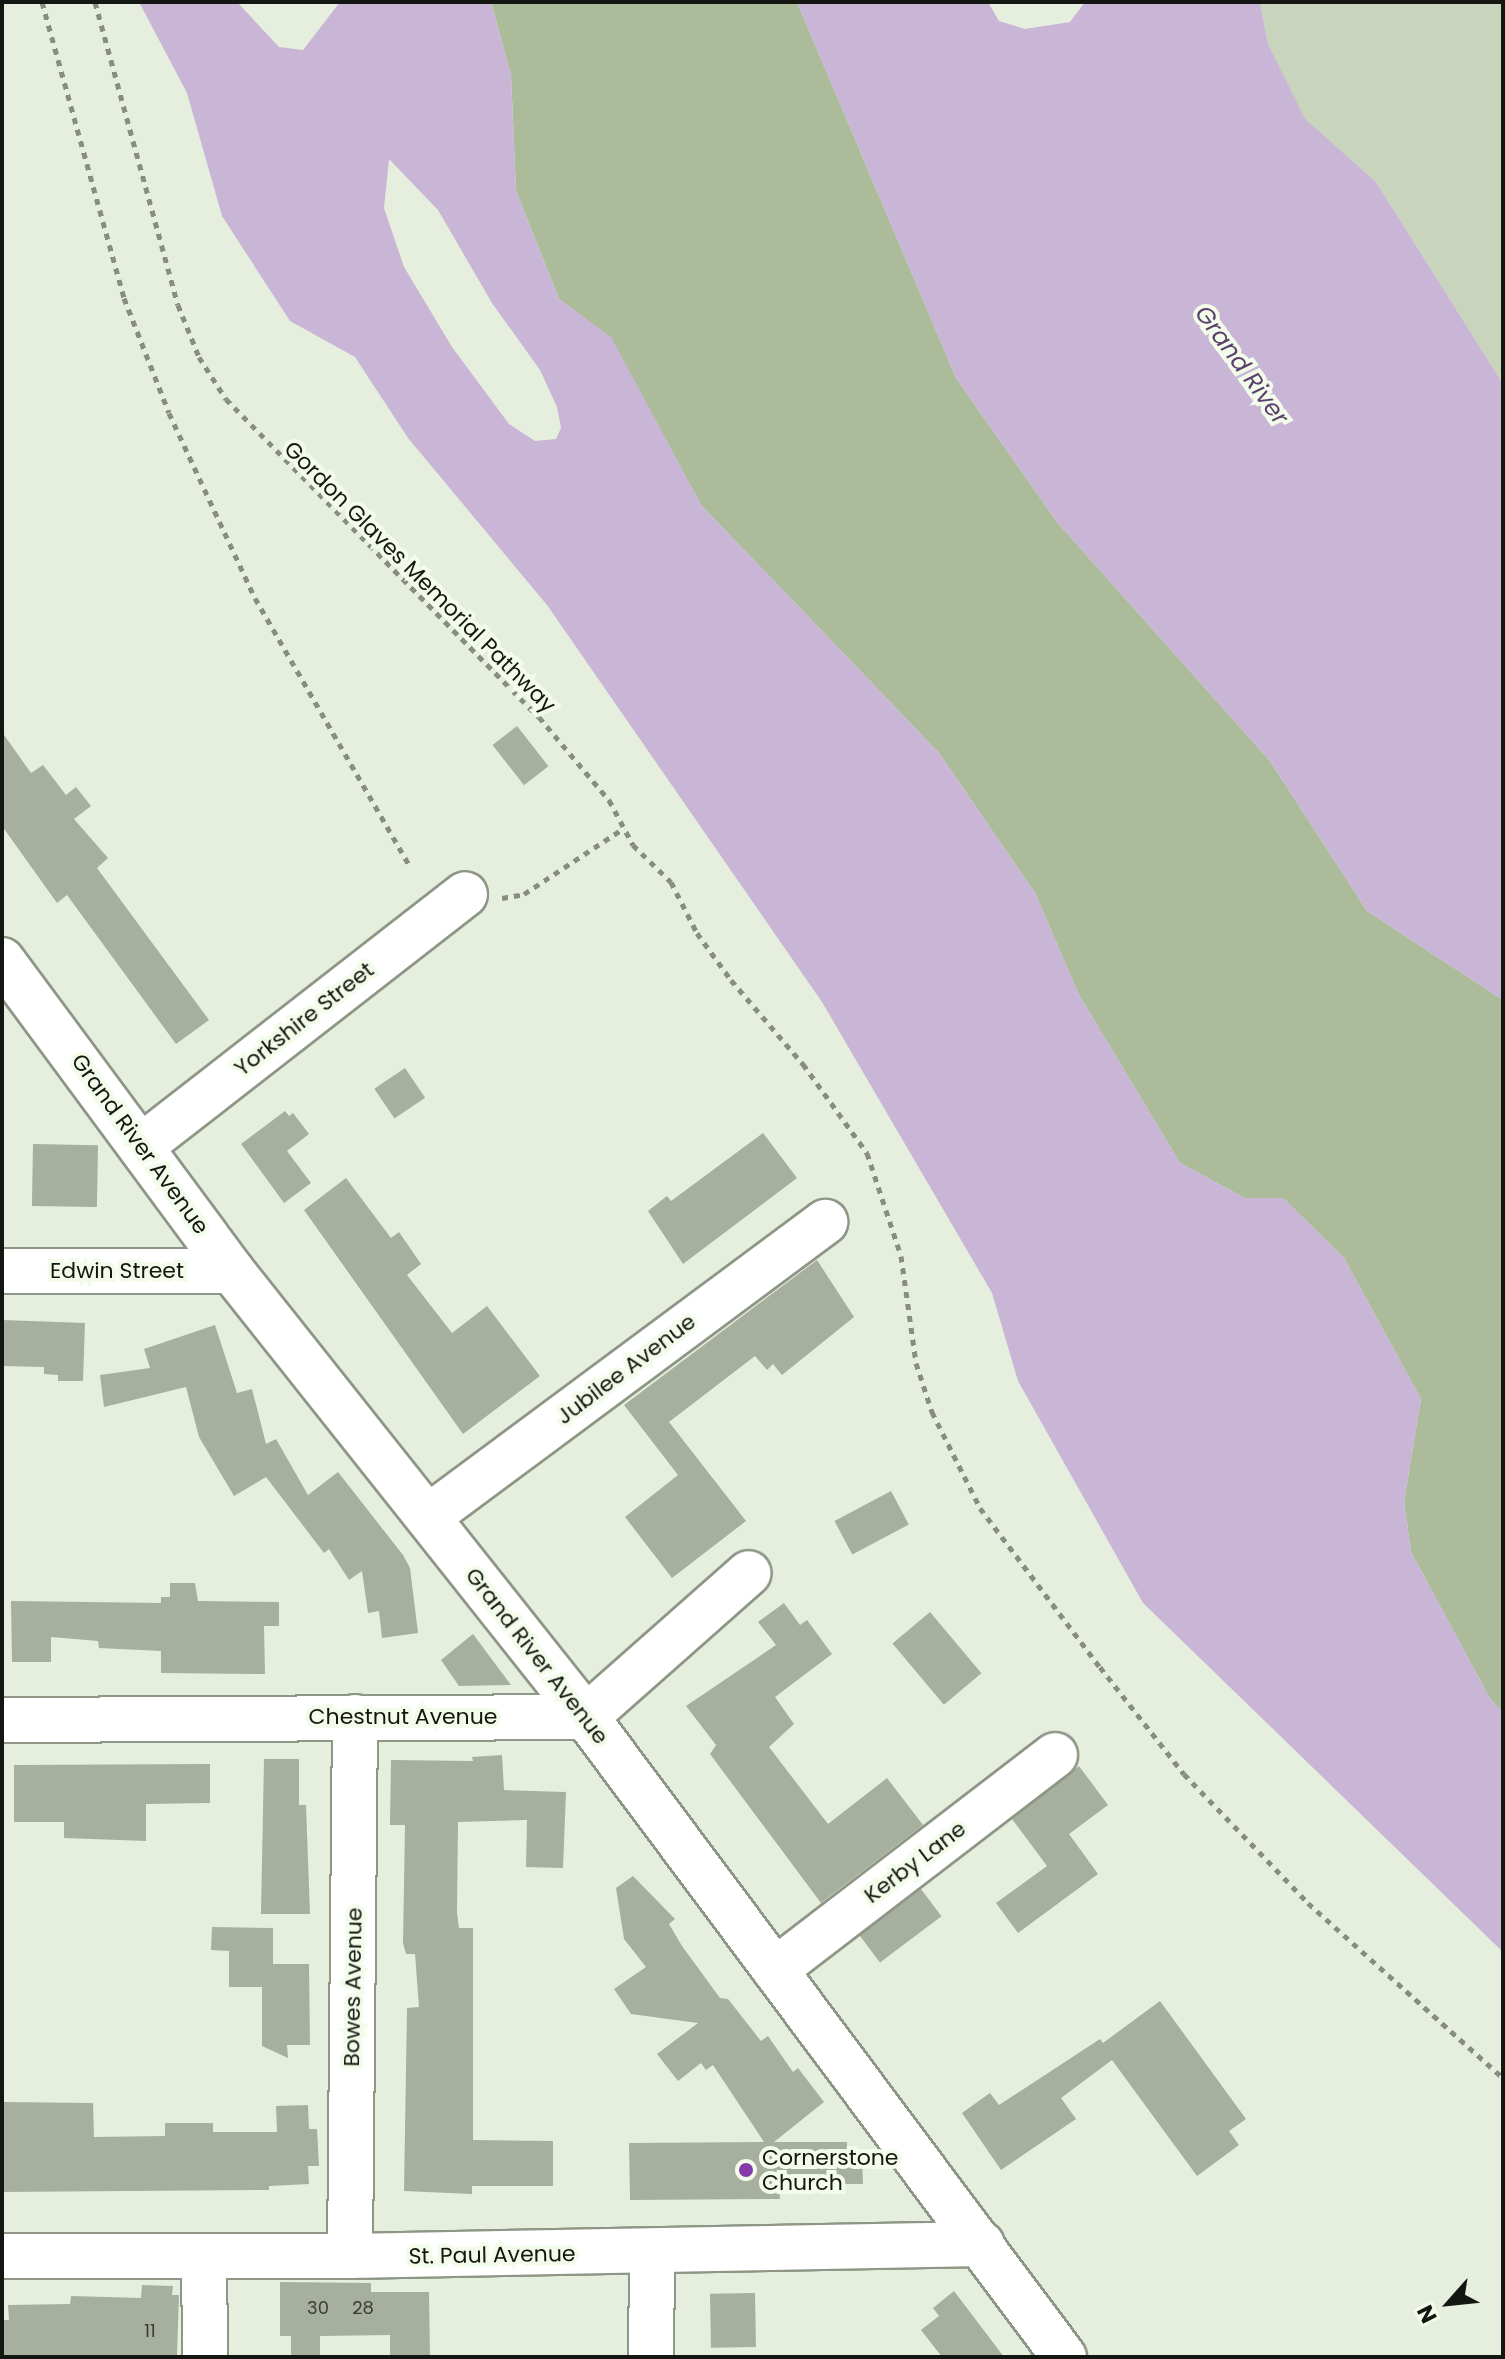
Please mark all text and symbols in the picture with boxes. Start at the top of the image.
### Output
water label: Grand River [1189,300,1295,430]
street label: Gordon Glaves Memorial Pathway [279,436,561,718]
street label: Yorkshire Street [229,956,379,1082]
street label: Grand River Avenue [66,1049,214,1239]
street label: Edwin Street [50,1258,184,1284]
street label: Jubilee Avenue [551,1308,701,1430]
street label: Grand River Avenue [460,1563,614,1749]
street label: Chestnut Avenue [309,1704,497,1730]
street label: Kerby Lane [859,1815,971,1909]
street label: Bowes Avenue [338,1907,368,2067]
place label: Cornerstone Church [762,2144,898,2196]
marker: Cornerstone Church [737,2161,755,2179]
street label: St. Paul Avenue [408,2240,576,2270]
north arrow [1409,2263,1489,2343]
house number: 30 [307,2297,329,2319]
house number: 28 [352,2297,374,2319]
text: N [1410,2300,1445,2329]
house number: 11 [144,2320,156,2342]

